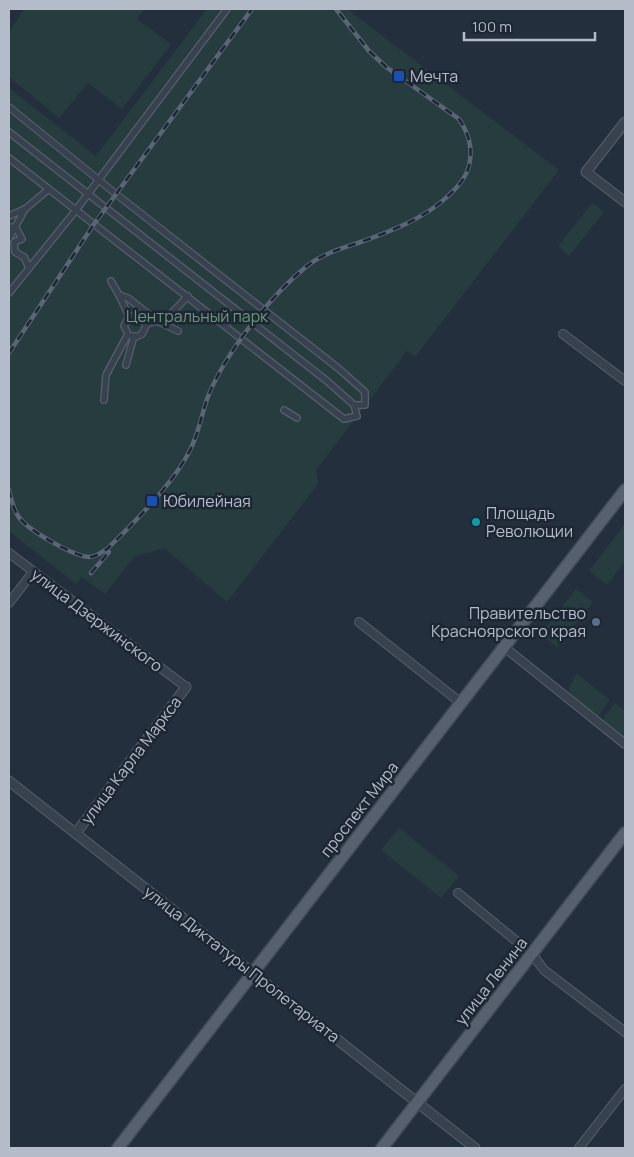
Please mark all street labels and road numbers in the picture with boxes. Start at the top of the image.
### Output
street label: улица Дзержинского [27,563,167,677]
street label: улица Карла Маркса [76,692,186,828]
street label: проспект Мира [315,757,403,861]
street label: улица Диктатуры Пролетариата [139,881,345,1047]
street label: улица Ленина [450,933,532,1029]

